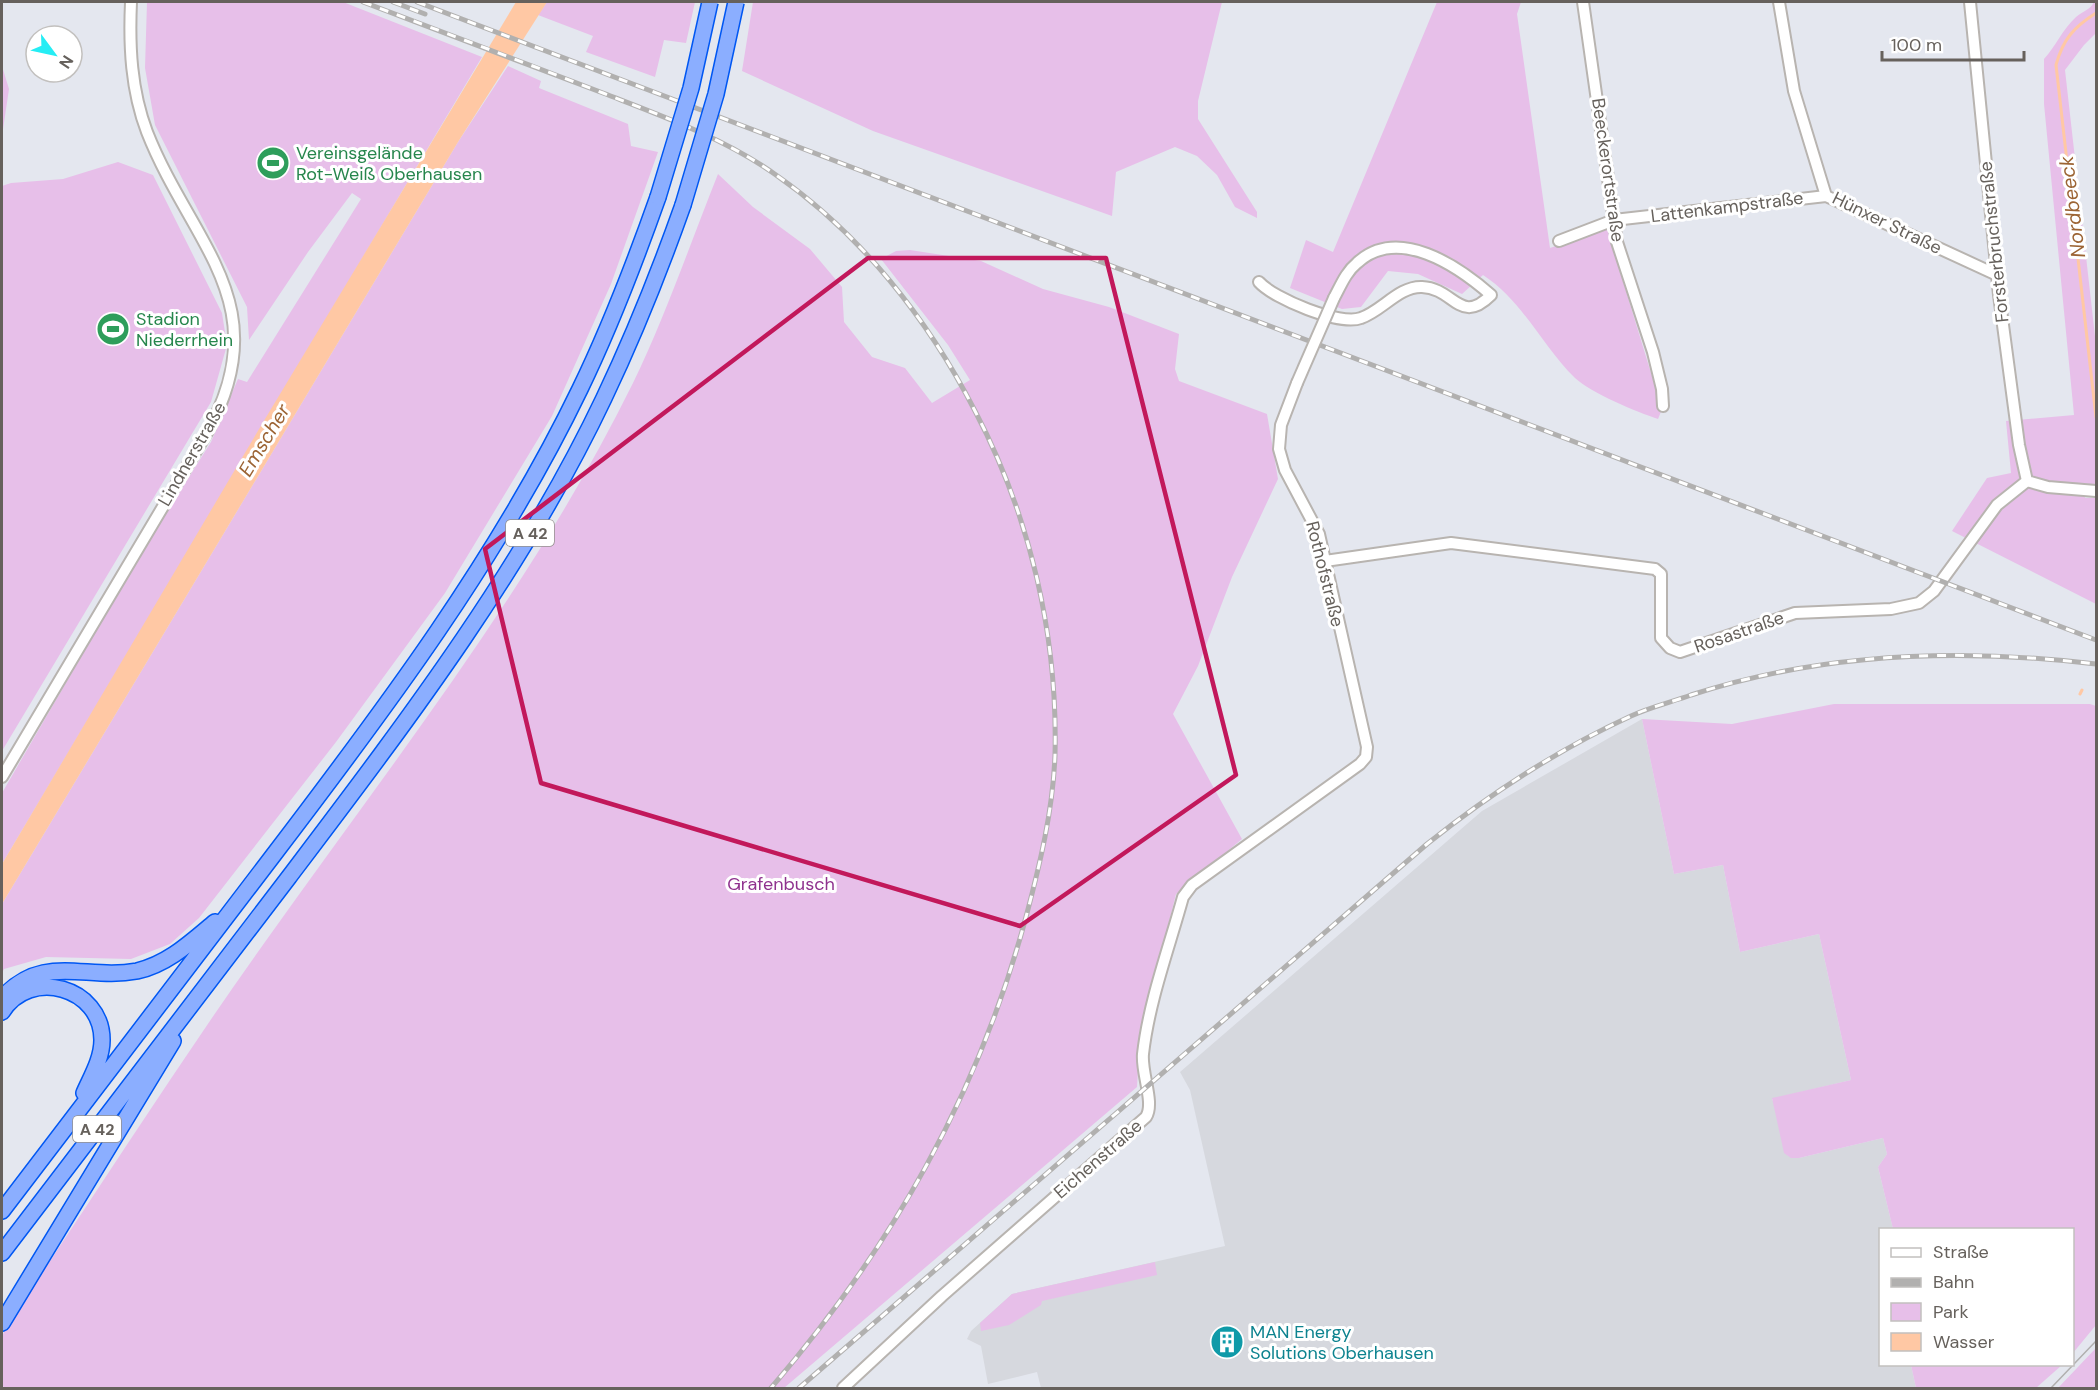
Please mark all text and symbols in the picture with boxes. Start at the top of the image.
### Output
north arrow [24,24,84,84]
scale bar [1882,24,2024,62]
text: 100 m [1891,33,1942,57]
text: N [54,51,78,73]
street label: Beeckerortstraße [1586,97,1630,243]
place label: Vereinsgelände Rot-Weiß Oberhausen [296,141,482,186]
sports icon: Vereinsgelände Rot-Weiß Oberhausen [255,145,291,181]
water label: Nordbeeck [2053,154,2091,259]
street label: Forsterbruchstraße [1974,160,2014,324]
street label: Lattenkampstraße [1649,186,1805,228]
street label: Hünxer Straße [1828,186,1946,260]
place label: Stadion Niederrhein [136,307,233,352]
sports icon: Stadion Niederrhein [95,311,131,347]
street label: Lindnerstraße [152,397,232,511]
water label: Emscher [232,398,296,481]
street label: Rothofstraße [1300,519,1350,629]
road number: A 42 [506,520,554,546]
street label: Rosastraße [1691,605,1787,659]
park label: Grafenbusch [727,872,835,896]
street label: Eichenstraße [1049,1114,1147,1204]
road number: A 42 [73,1116,121,1142]
legend [1879,1228,2074,1366]
text: Straße [1933,1240,1989,1264]
text: Bahn [1933,1270,1974,1294]
text: Park [1933,1300,1969,1324]
place label: MAN Energy Solutions Oberhausen [1250,1320,1434,1365]
building icon: MAN Energy Solutions Oberhausen [1209,1324,1245,1360]
text: Wasser [1933,1330,1995,1354]

